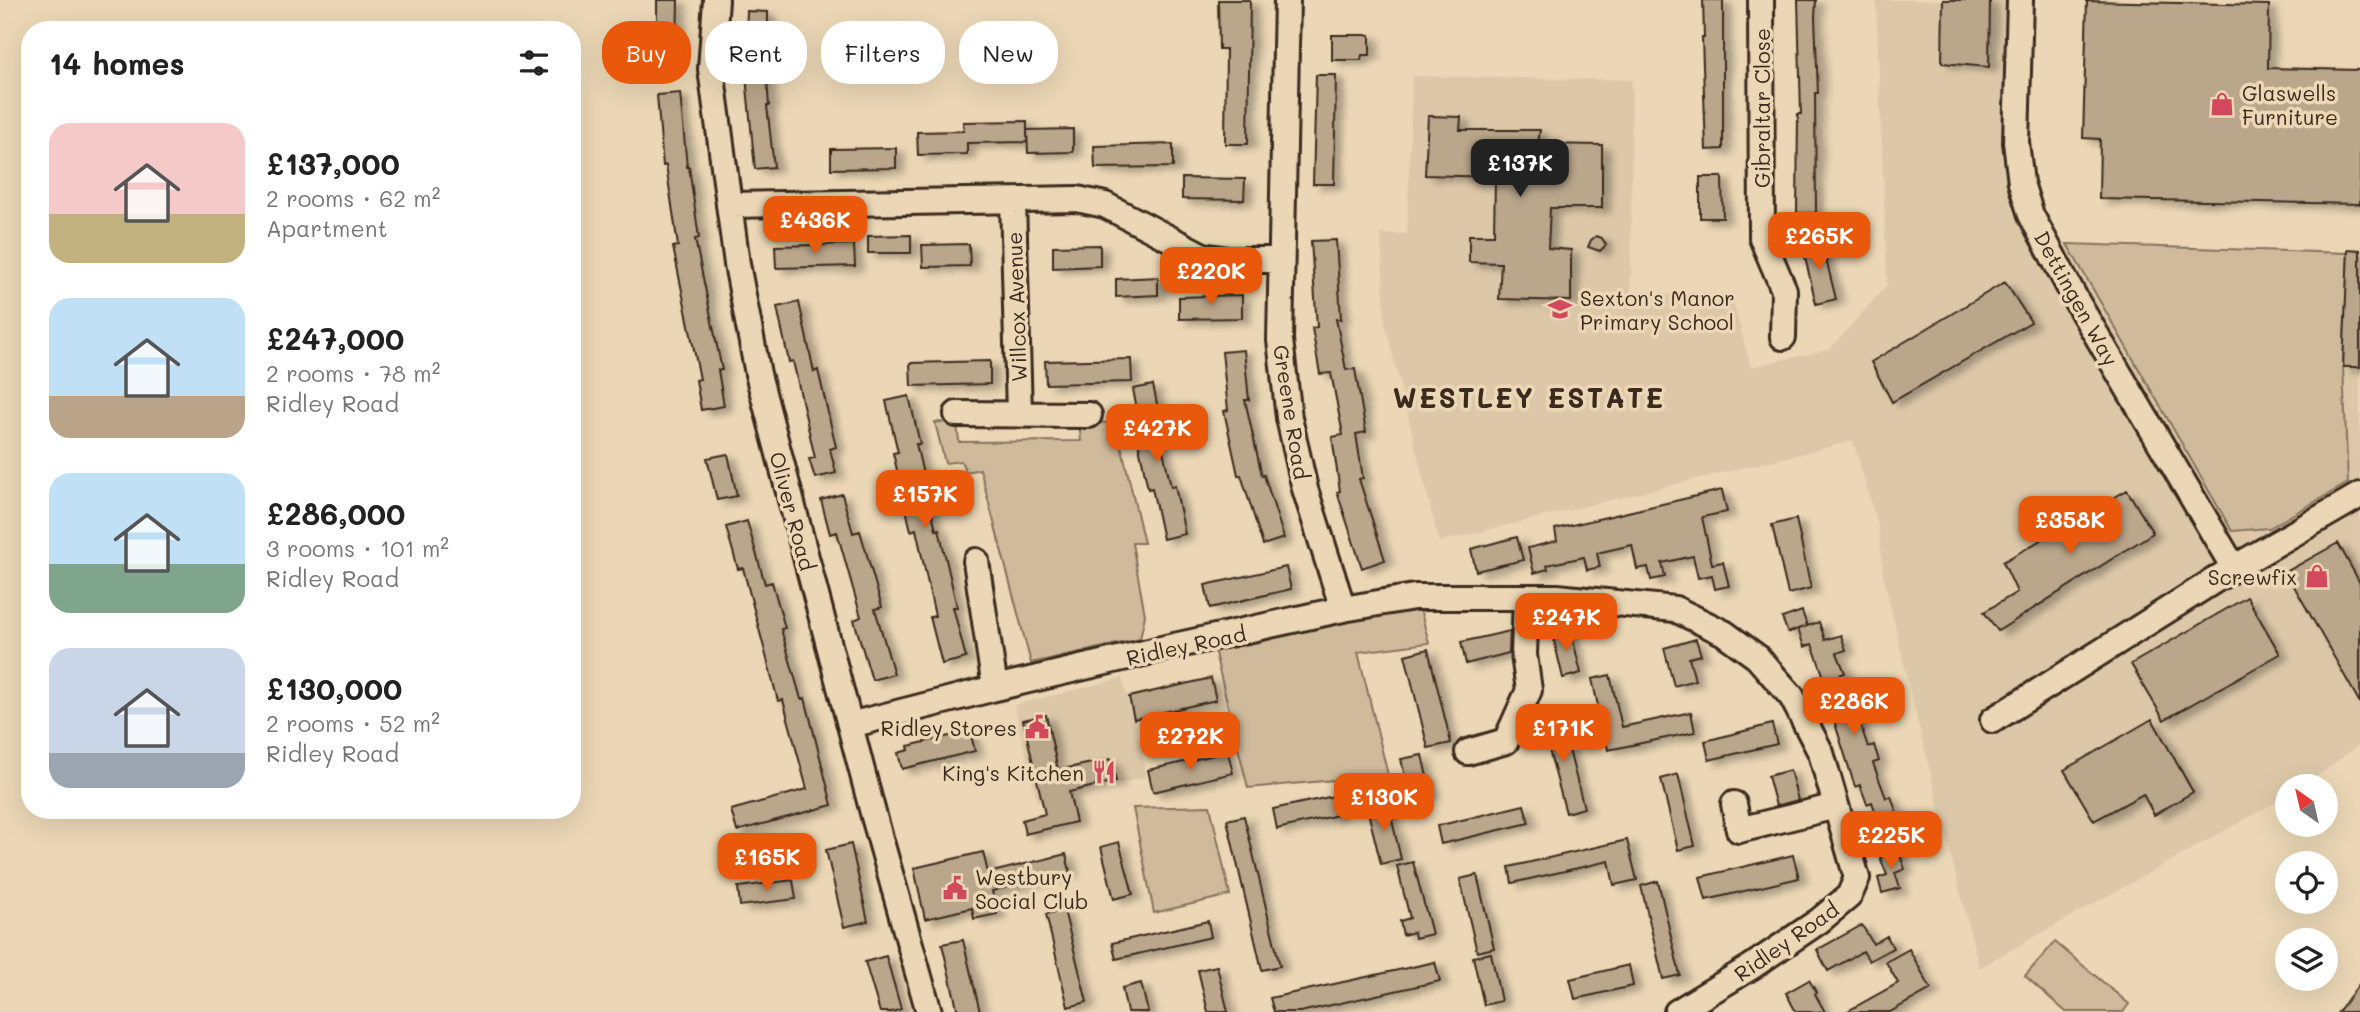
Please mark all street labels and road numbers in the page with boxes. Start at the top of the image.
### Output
street label: Gibraltar Close [1748,28,1775,188]
street label: Dettingen Way [2029,226,2125,370]
street label: Willcox Avenue [1000,231,1032,383]
street label: Greene Road [1268,343,1316,481]
street label: Oliver Road [764,449,822,573]
street label: Ridley Road [1124,619,1248,671]
street label: Ridley Road [1729,895,1843,987]

